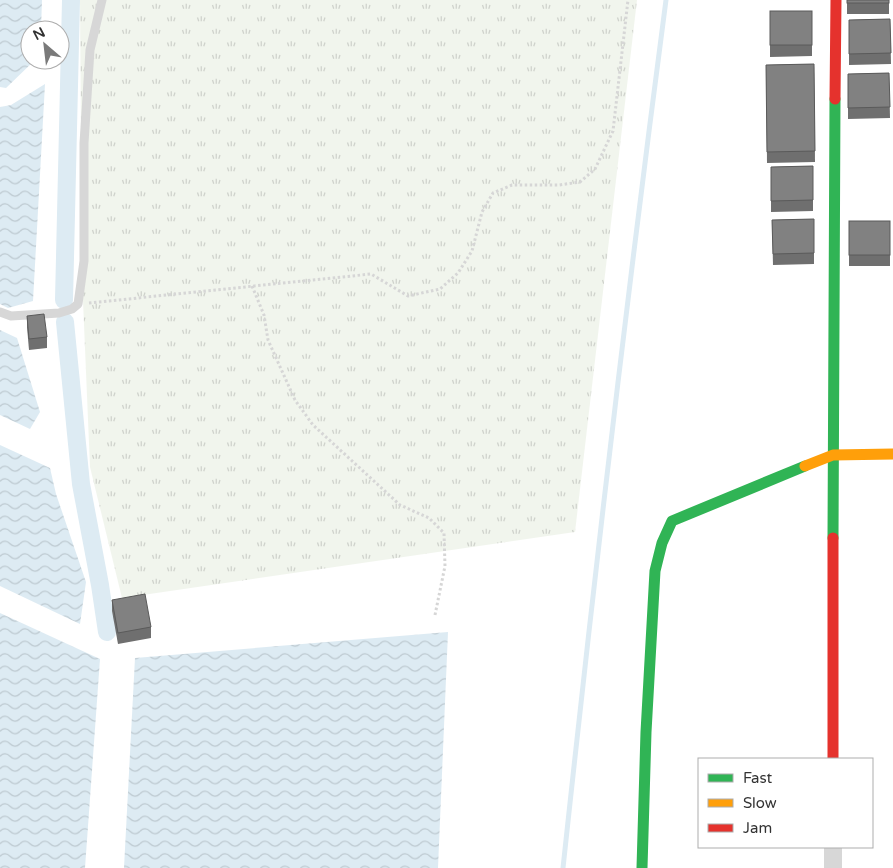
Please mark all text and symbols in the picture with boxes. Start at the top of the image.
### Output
north arrow [20,20,70,70]
text: N [30,24,48,44]
legend [698,758,873,848]
text: Fast [743,769,773,787]
text: Slow [743,794,777,812]
text: Jam [743,819,772,837]

